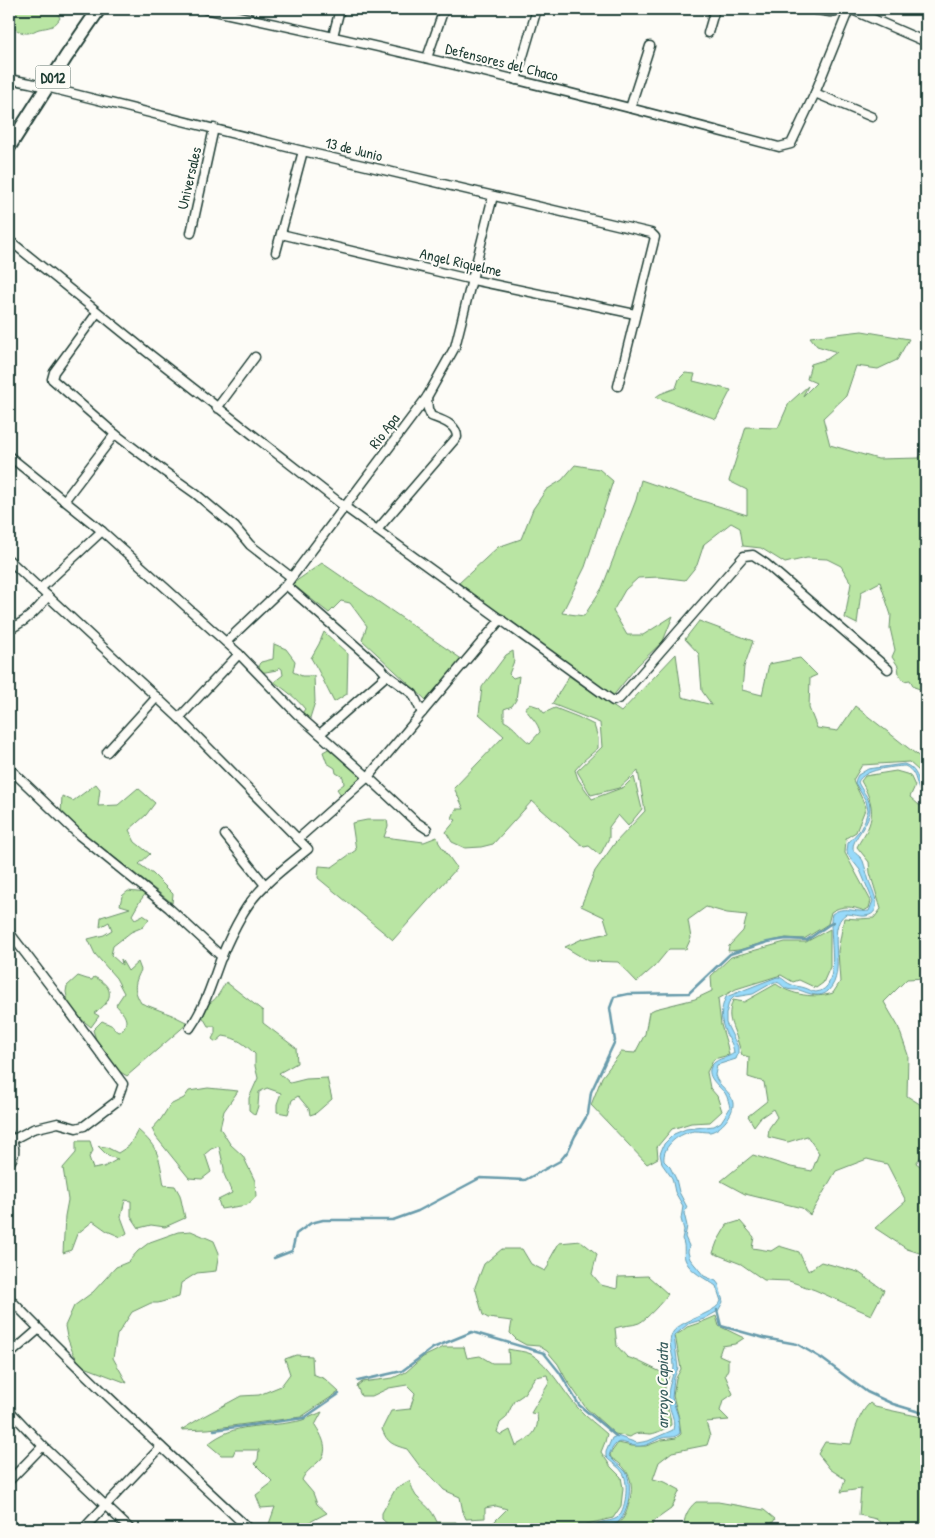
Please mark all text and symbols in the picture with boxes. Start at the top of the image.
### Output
street label: Defensores del Chaco [443,38,561,86]
road number: D012 [36,66,70,88]
street label: 13 de Junio [323,132,385,166]
street label: Universales [172,144,206,211]
street label: Angel Riquelme [418,242,504,282]
street label: Rio Apa [364,409,404,453]
water label: arroyo Capiata [651,1342,673,1429]

